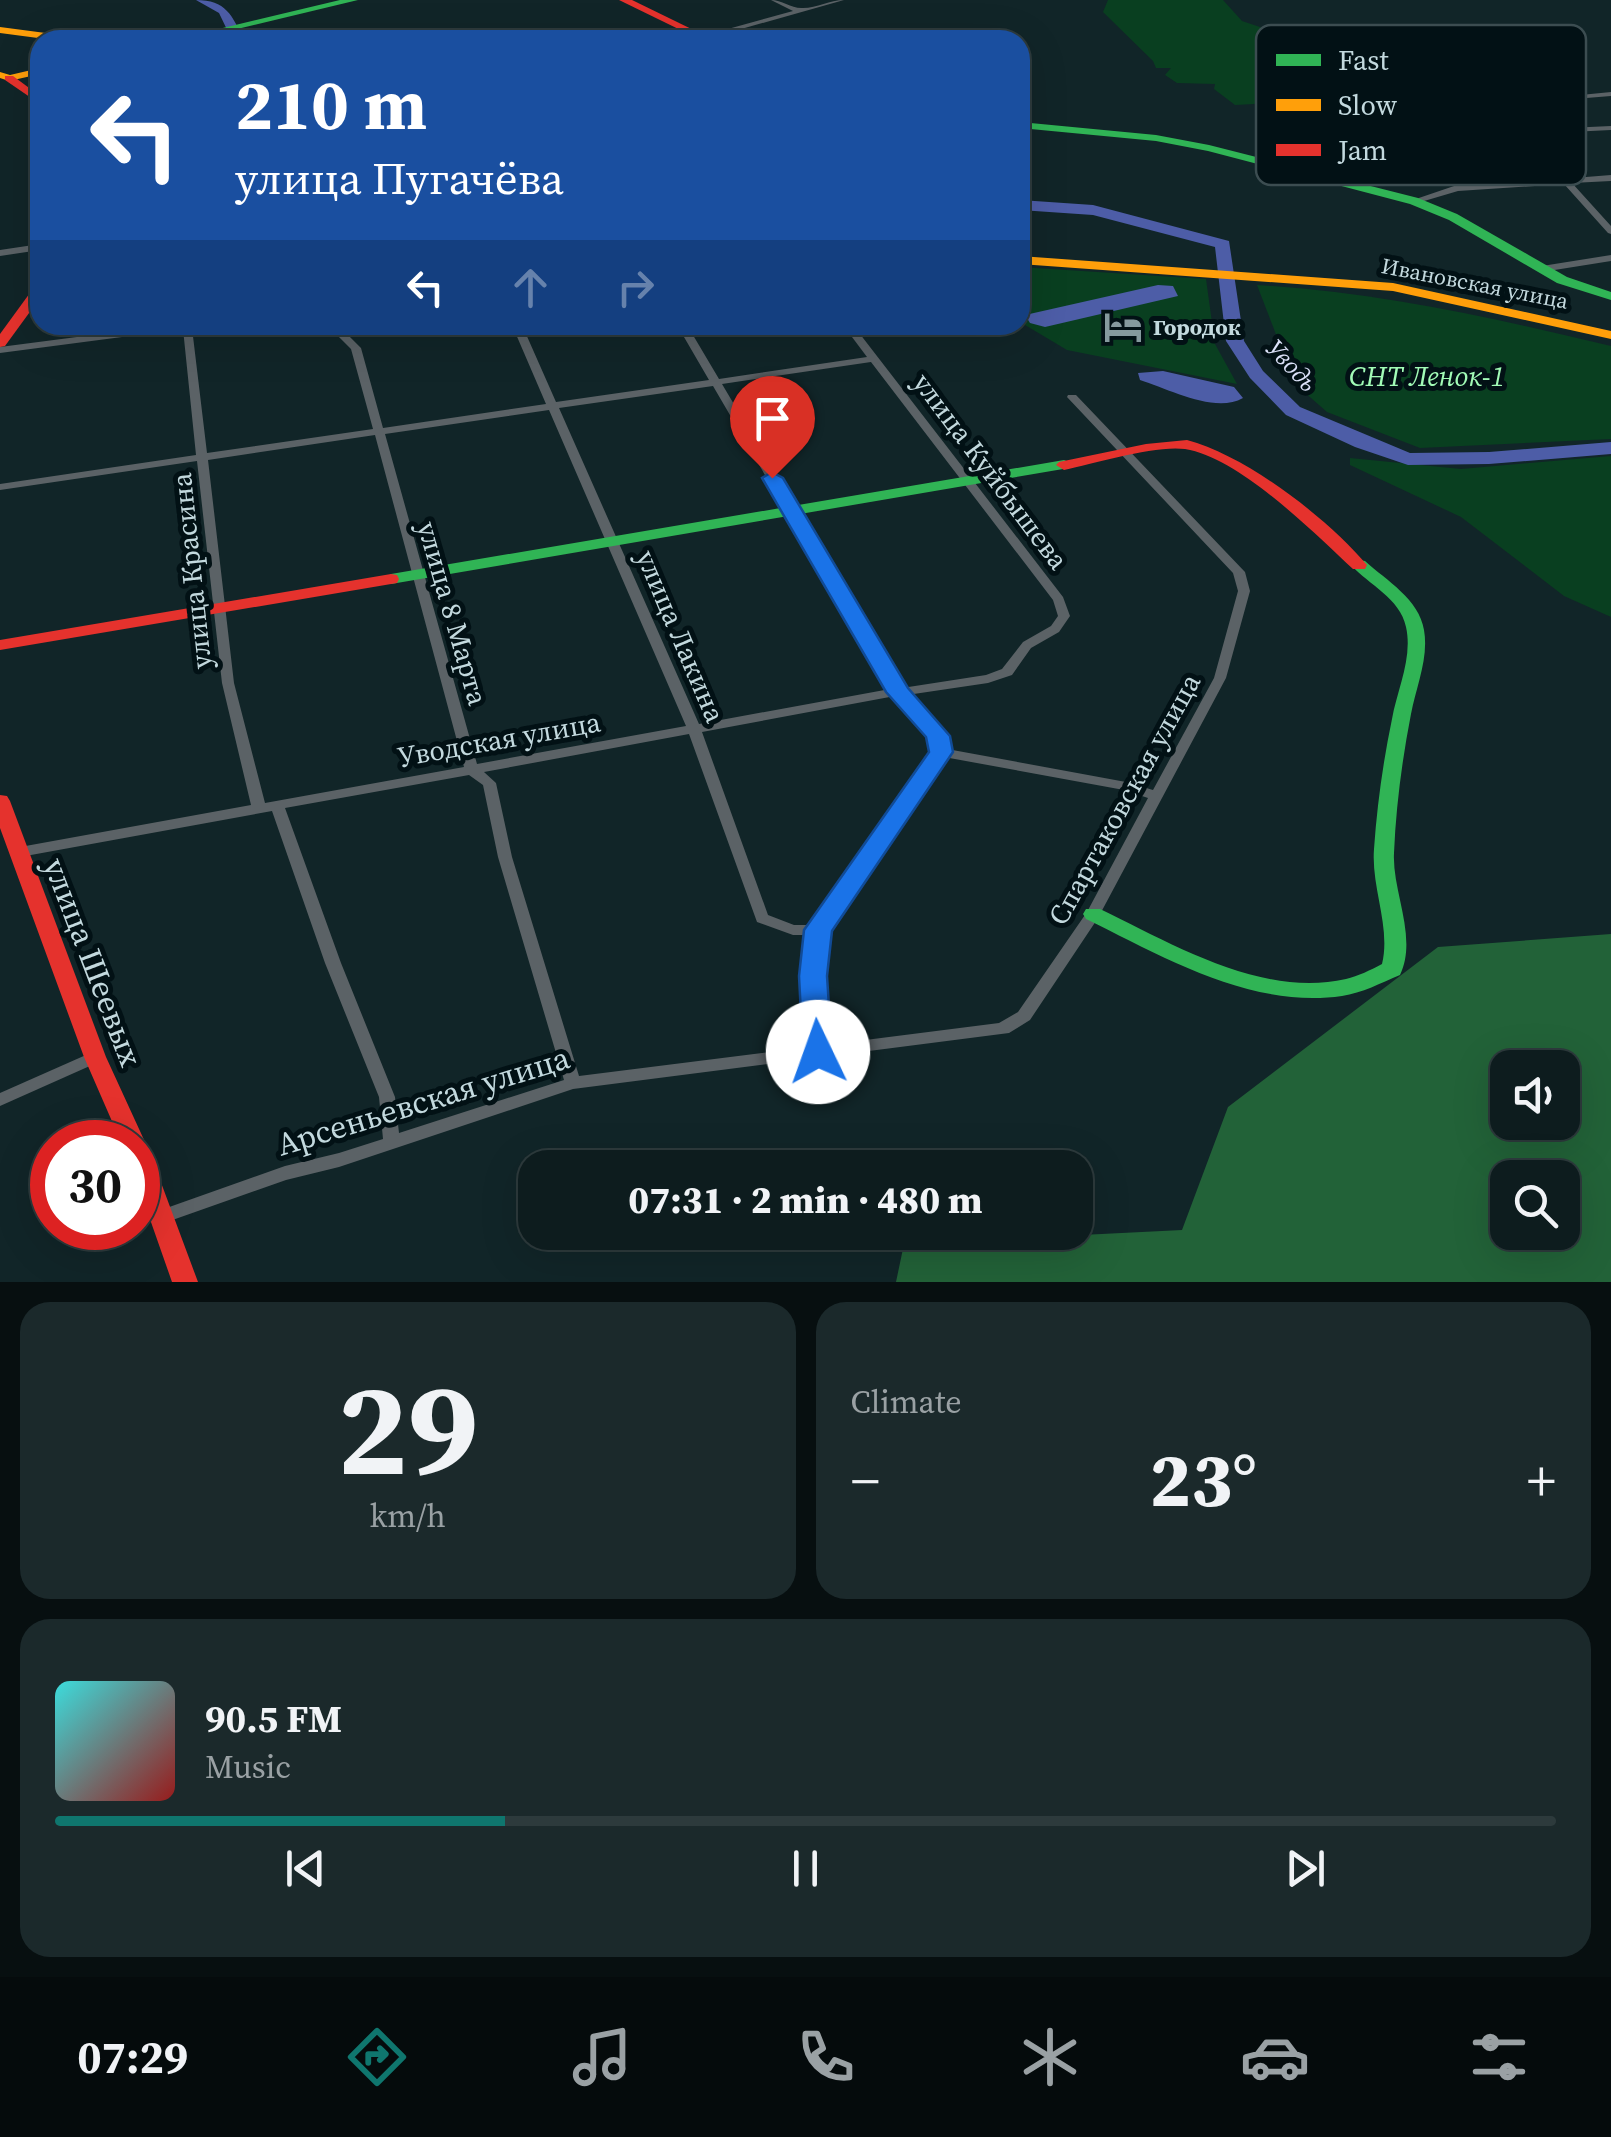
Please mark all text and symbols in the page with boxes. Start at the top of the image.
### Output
legend [1256,25,1586,185]
text: Fast [1338,41,1389,79]
text: 210 m [235,56,427,152]
icon: left [70,70,200,200]
text: Slow [1338,86,1398,124]
text: Jam [1337,131,1387,169]
text: улица Пугачёва [235,147,564,209]
street label: Ивановская улица [1379,250,1572,316]
icon: left [398,260,453,315]
icon: ahead [503,260,558,315]
icon: right [608,260,663,315]
hotel icon: Городок [1102,306,1144,348]
place label: Городок [1153,312,1241,342]
water label: Уводь [1259,331,1325,399]
park label: СНТ Ленок-1 [1349,357,1505,395]
street label: улица Куйбышева [904,365,1078,578]
pin [730,376,815,479]
icon: arrive [745,391,800,446]
street label: улица Красина [162,470,220,671]
street label: улица 8 Марта [409,517,498,710]
street label: улица Лакина [628,544,735,729]
street label: Спартаковская улица [1039,666,1209,932]
street label: Уводская улица [395,702,604,776]
street label: улица Шеевых [33,851,153,1073]
position arrow [766,1000,870,1104]
street label: Арсеньевская улица [271,1035,575,1166]
map controls [1490,1050,1580,1250]
button: sound [1490,1050,1580,1140]
speed limit sign: 30 [30,1120,160,1250]
button: search [1490,1160,1580,1250]
text: 07:31 · 2 min · 480 m [628,1174,983,1226]
text: 29 [337,1339,478,1518]
text: Climate [851,1380,962,1424]
text: 23° [1150,1428,1257,1531]
text: − [851,1443,880,1518]
text: + [1527,1443,1556,1518]
text: km/h [370,1494,446,1538]
text: 90.5 FM [205,1693,342,1745]
text: Music [205,1745,291,1789]
icon: previous [278,1841,333,1896]
icon: pause [778,1841,833,1896]
icon: next [1278,1841,1333,1896]
icon: directions [342,2022,412,2092]
icon: music [567,2022,637,2092]
icon: phone [791,2022,861,2092]
icon: climate [1015,2022,1085,2092]
icon: car [1240,2022,1310,2092]
icon: filters [1464,2022,1534,2092]
text: 07:29 [77,2026,188,2088]

